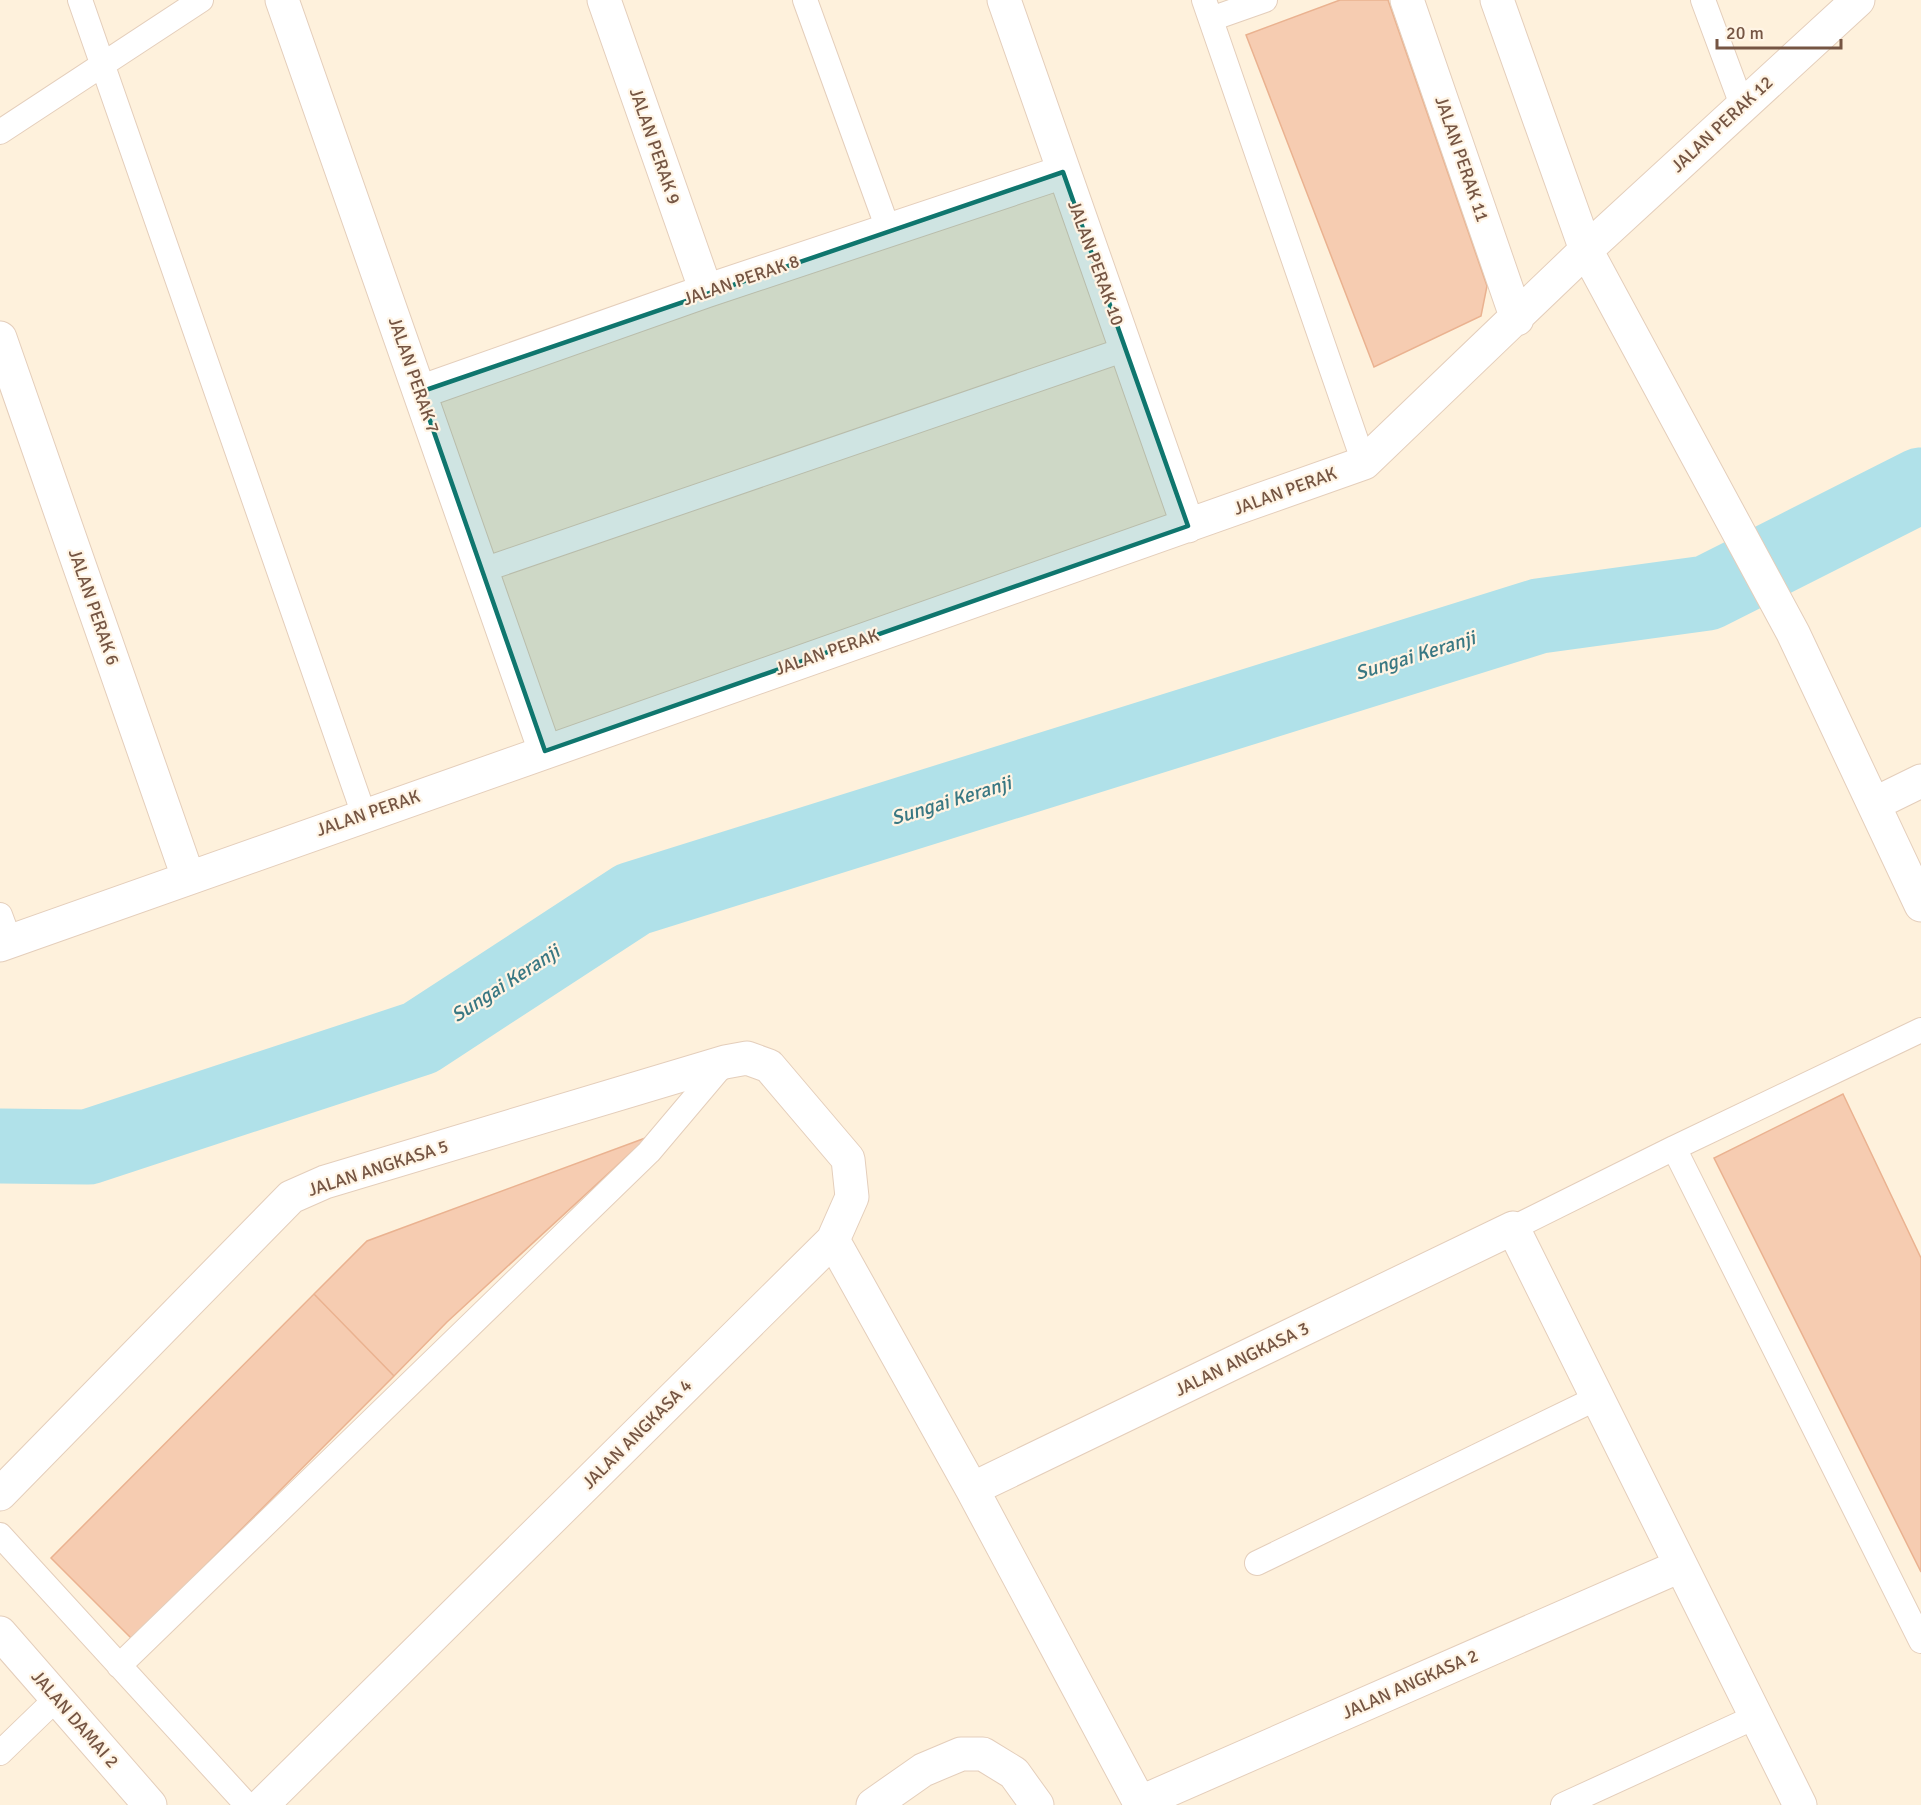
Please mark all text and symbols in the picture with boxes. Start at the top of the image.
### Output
scale bar [1717,12,1842,50]
text: 20 m [1726,22,1764,44]
street label: JALAN PERAK 12 [1666,71,1778,177]
street label: JALAN PERAK 9 [625,85,685,207]
street label: JALAN PERAK 11 [1430,93,1494,225]
street label: JALAN PERAK 10 [1063,197,1129,329]
street label: JALAN PERAK 8 [680,250,802,310]
street label: JALAN PERAK 7 [384,314,444,436]
street label: JALAN PERAK [1230,462,1340,520]
street label: JALAN PERAK 6 [64,546,124,668]
street label: JALAN PERAK [772,624,882,680]
water label: Sungai Keranji [1352,625,1480,686]
water label: Sungai Keranji [888,770,1016,831]
street label: JALAN PERAK [313,785,423,841]
water label: Sungai Keranji [446,938,566,1028]
street label: JALAN ANGKASA 5 [305,1135,451,1201]
street label: JALAN ANGKASA 3 [1171,1317,1313,1401]
street label: JALAN ANGKASA 4 [577,1374,697,1494]
street label: JALAN ANGKASA 2 [1339,1644,1481,1724]
street label: JALAN DAMAI 2 [27,1666,123,1772]

